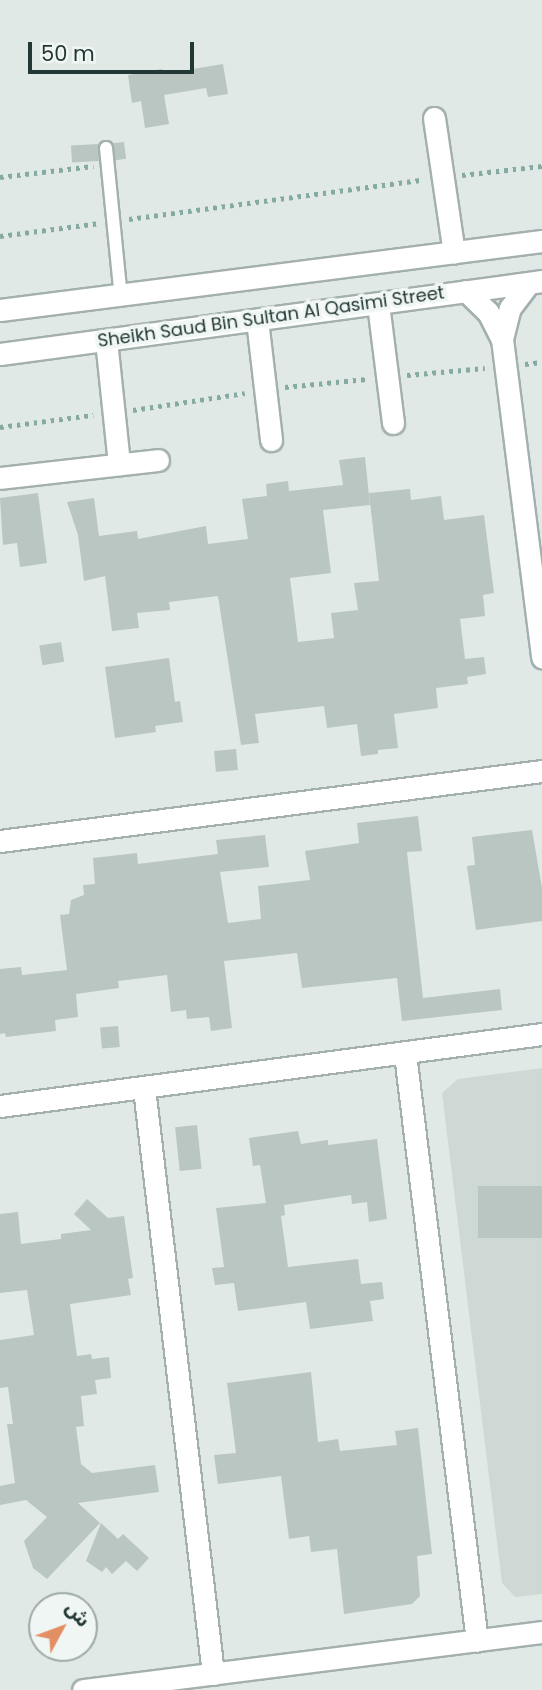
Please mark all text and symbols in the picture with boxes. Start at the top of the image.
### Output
scale bar [32,28,198,72]
text: 50 m [41,39,95,68]
street label: Sheikh Saud Bin Sultan Al Qasimi Street [96,282,446,352]
north arrow [28,1592,98,1662]
text: ش [59,1596,96,1633]

